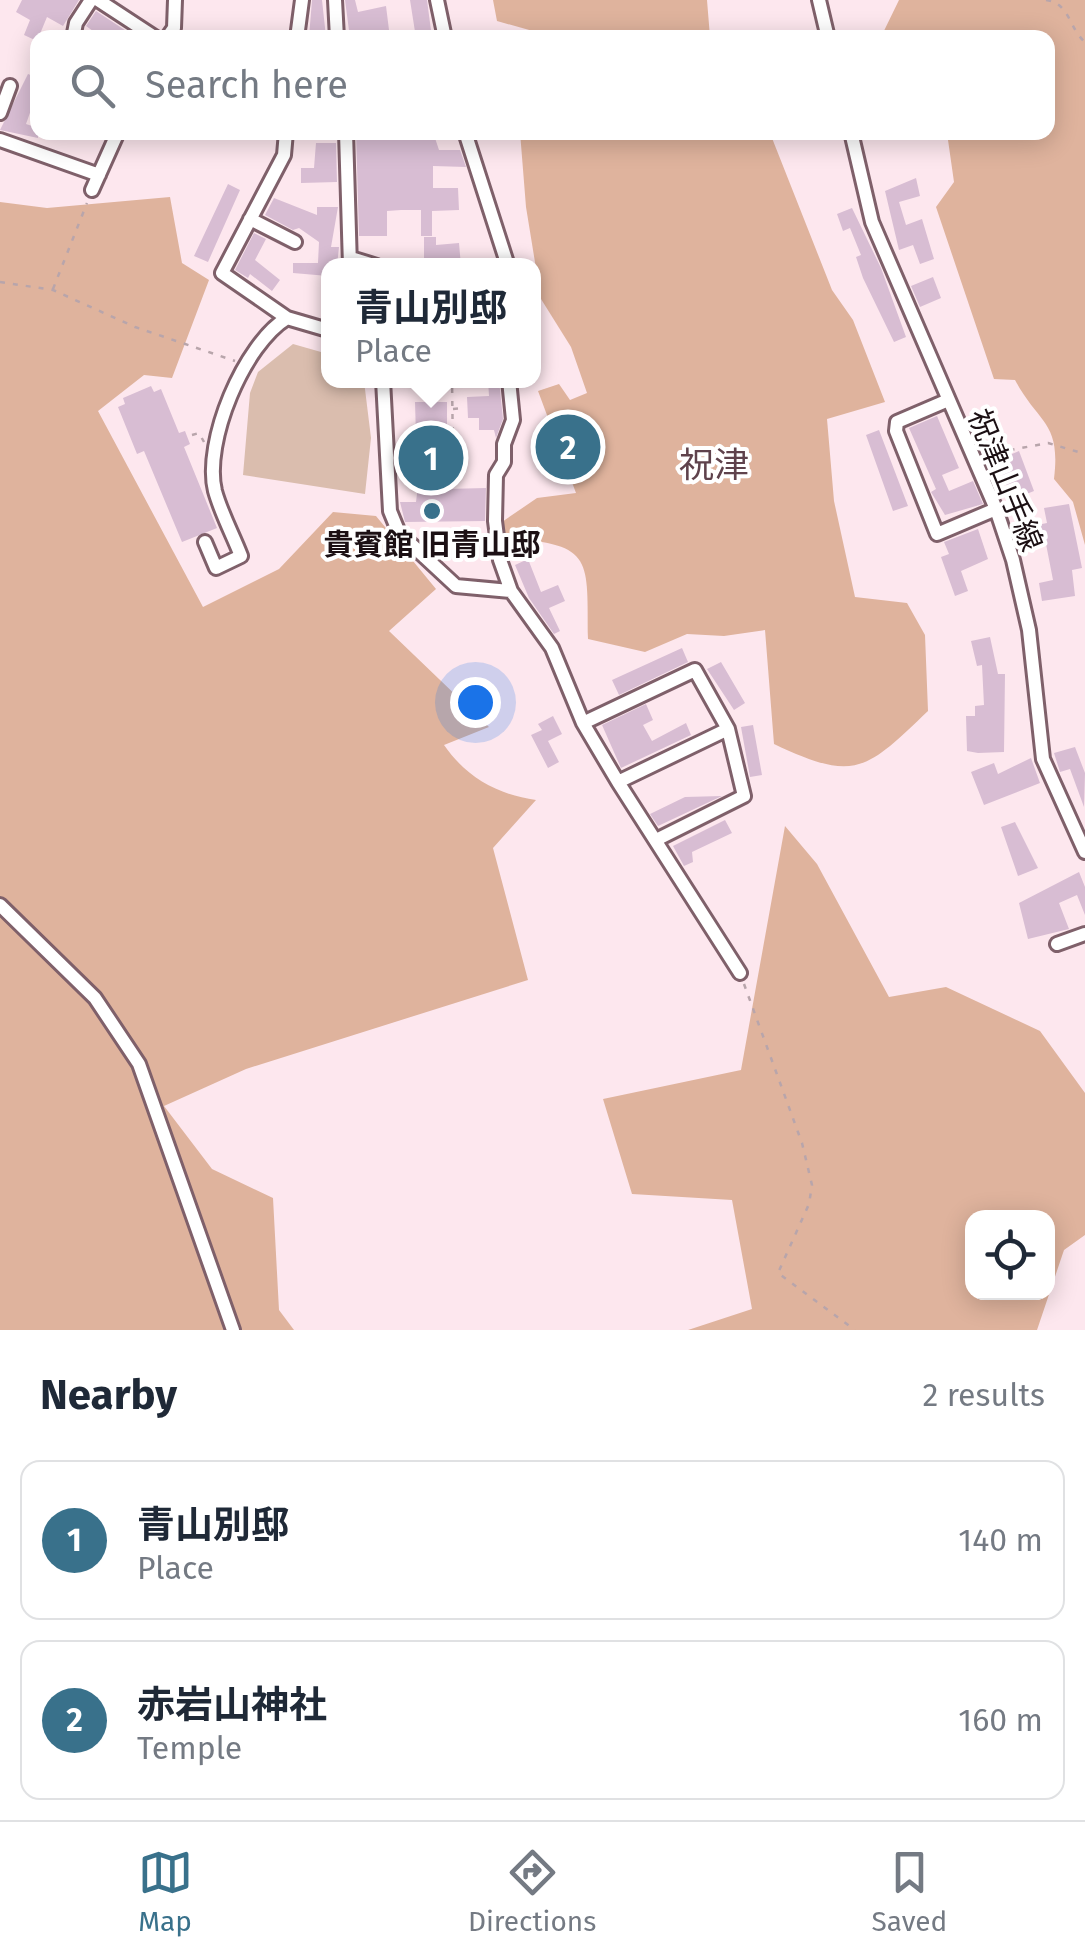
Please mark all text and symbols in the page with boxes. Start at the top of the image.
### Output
search box [30,30,1055,140]
icon: search [65,58,120,113]
text: Search here [145,62,348,108]
popup [321,258,541,388]
text: 青山別邸 [355,285,507,331]
text: Place [355,332,432,370]
street label: 祝津山手線 [960,404,1050,556]
pin: 2 [536,410,600,484]
pin: 1 [398,420,464,496]
district label: 祝津 [679,444,749,486]
marker: 貴賓館 旧青山邸 [421,500,443,522]
place label: 貴賓館 旧青山邸 [323,527,541,563]
your location [450,677,501,728]
map controls [965,1210,1055,1300]
button: locate [965,1210,1055,1300]
text: Nearby [40,1370,177,1420]
text: 2 results [922,1376,1045,1414]
text: 青山別邸 [137,1502,289,1548]
text: 1 [67,1521,82,1559]
text: 140 m [958,1521,1043,1559]
text: Place [137,1549,214,1587]
text: 赤岩山神社 [137,1682,327,1728]
text: 2 [66,1701,83,1739]
text: 160 m [958,1701,1043,1739]
text: Temple [137,1729,242,1767]
tab: Map [138,1845,193,1938]
tab: Directions [468,1845,596,1938]
tab: Saved [872,1845,947,1938]

